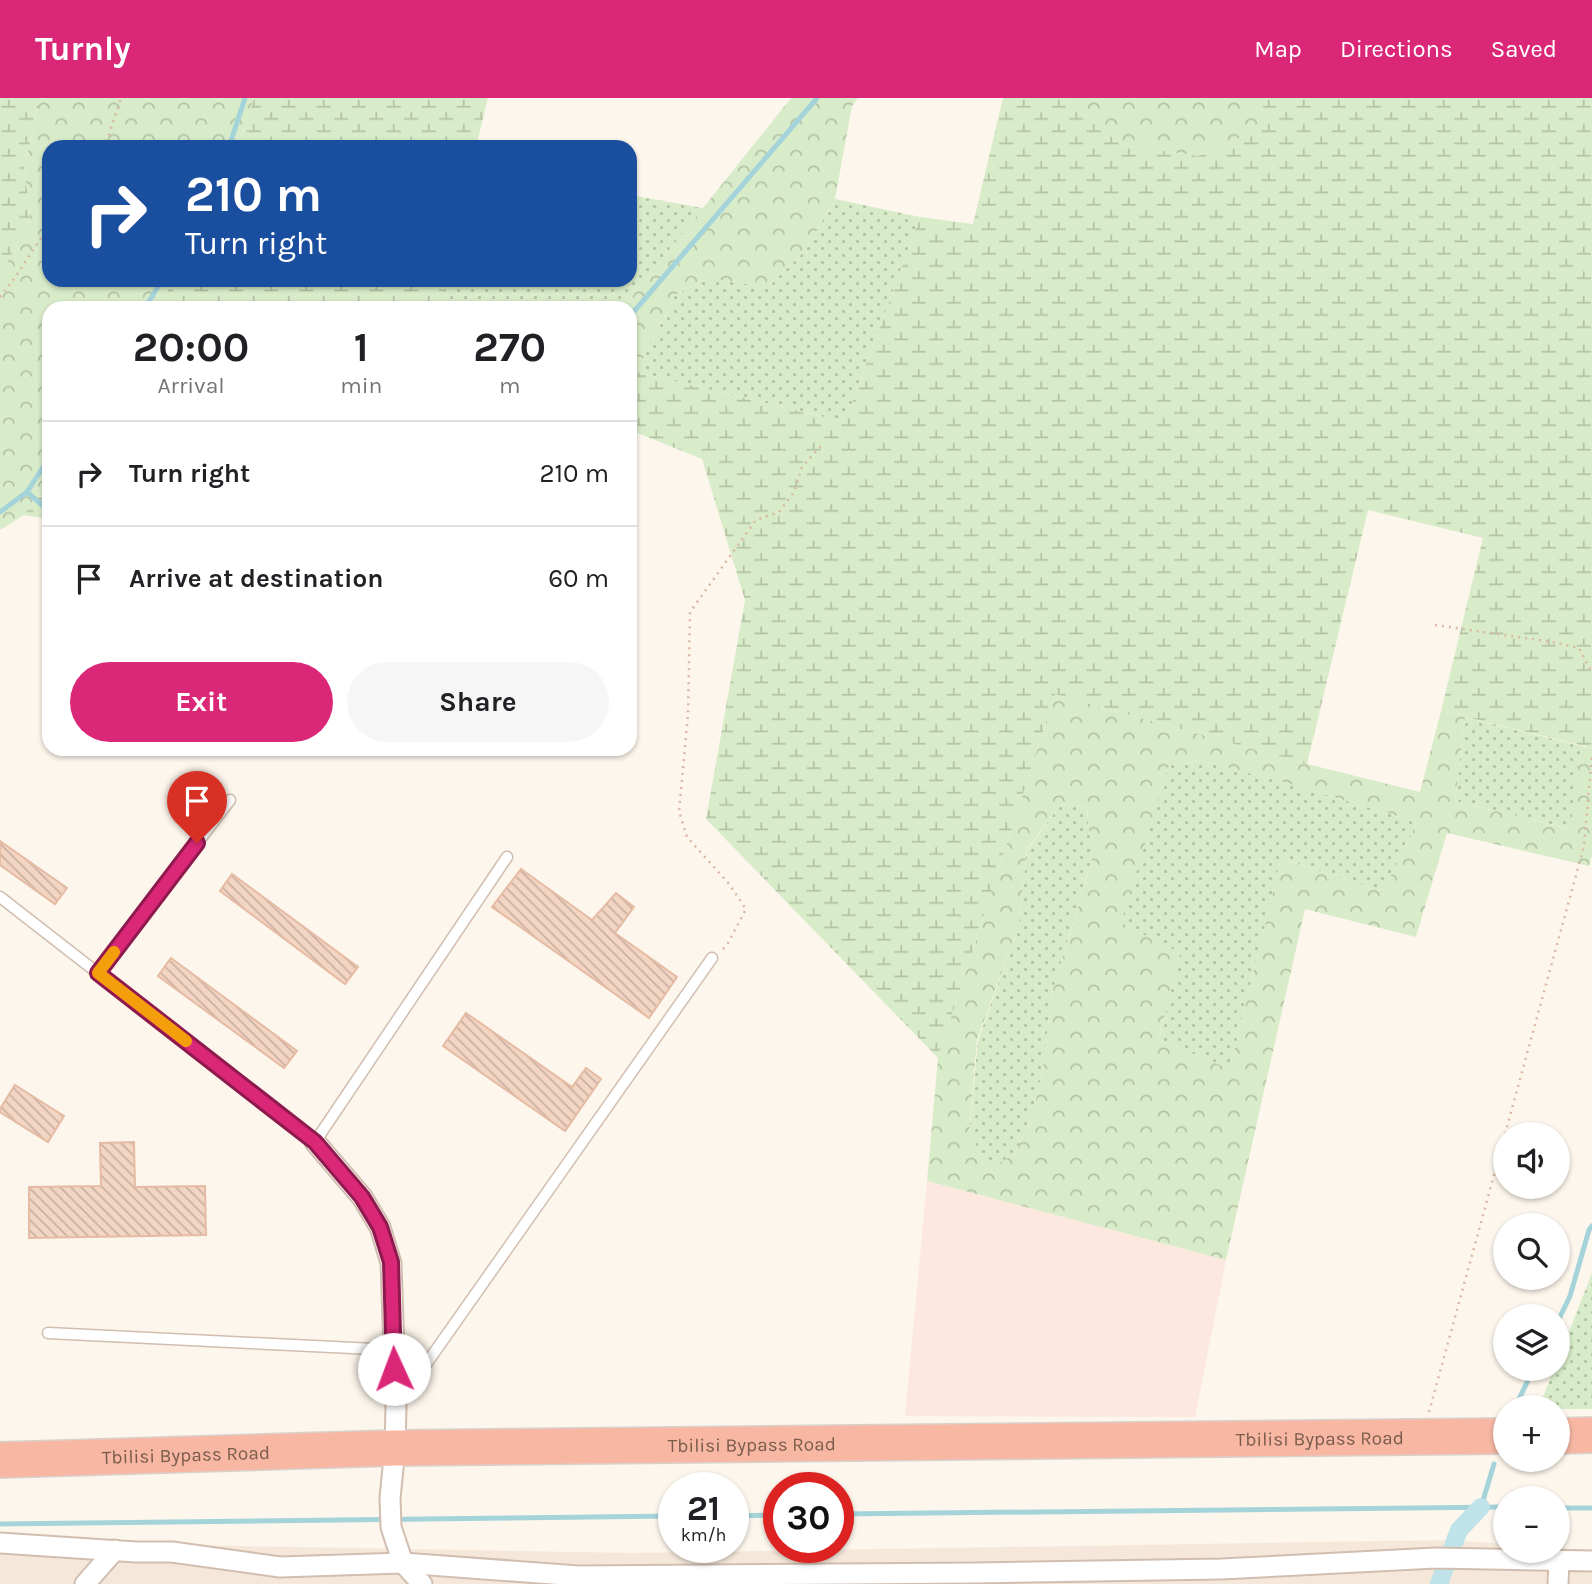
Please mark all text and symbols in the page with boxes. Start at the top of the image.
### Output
text: Turnly [35,30,131,68]
text: Map [1254,35,1302,63]
text: Directions [1340,35,1453,63]
text: Saved [1491,35,1557,63]
text: 210 m [185,166,322,223]
icon: right [70,168,161,259]
text: Turn right [185,225,327,262]
text: 20:00 [133,322,249,372]
text: 1 [354,322,369,372]
text: 270 [473,322,546,372]
text: Arrival [157,372,225,399]
text: min [340,372,382,399]
text: m [499,372,520,399]
icon: right [70,455,108,493]
text: Turn right [129,458,250,489]
text: 210 m [539,458,609,489]
icon: arrive [70,560,108,598]
text: Arrive at destination [129,563,383,594]
text: 60 m [548,563,609,594]
button: Exit [70,662,333,742]
button: Share [347,662,609,742]
pin [167,771,227,843]
icon: arrive [178,782,216,820]
map controls [1493,1122,1570,1563]
button: sound [1493,1122,1570,1199]
button: search [1493,1213,1570,1290]
button: layers [1493,1304,1570,1381]
position arrow [357,1332,431,1406]
button: + [1493,1395,1570,1472]
street label: Tbilisi Bypass Road [1236,1427,1404,1451]
street label: Tbilisi Bypass Road [668,1433,836,1457]
street label: Tbilisi Bypass Road [102,1442,270,1469]
speed limit sign: 30 [763,1472,854,1563]
button: − [1493,1486,1570,1563]
text: 21 [687,1488,720,1529]
text: km/h [681,1524,726,1546]

